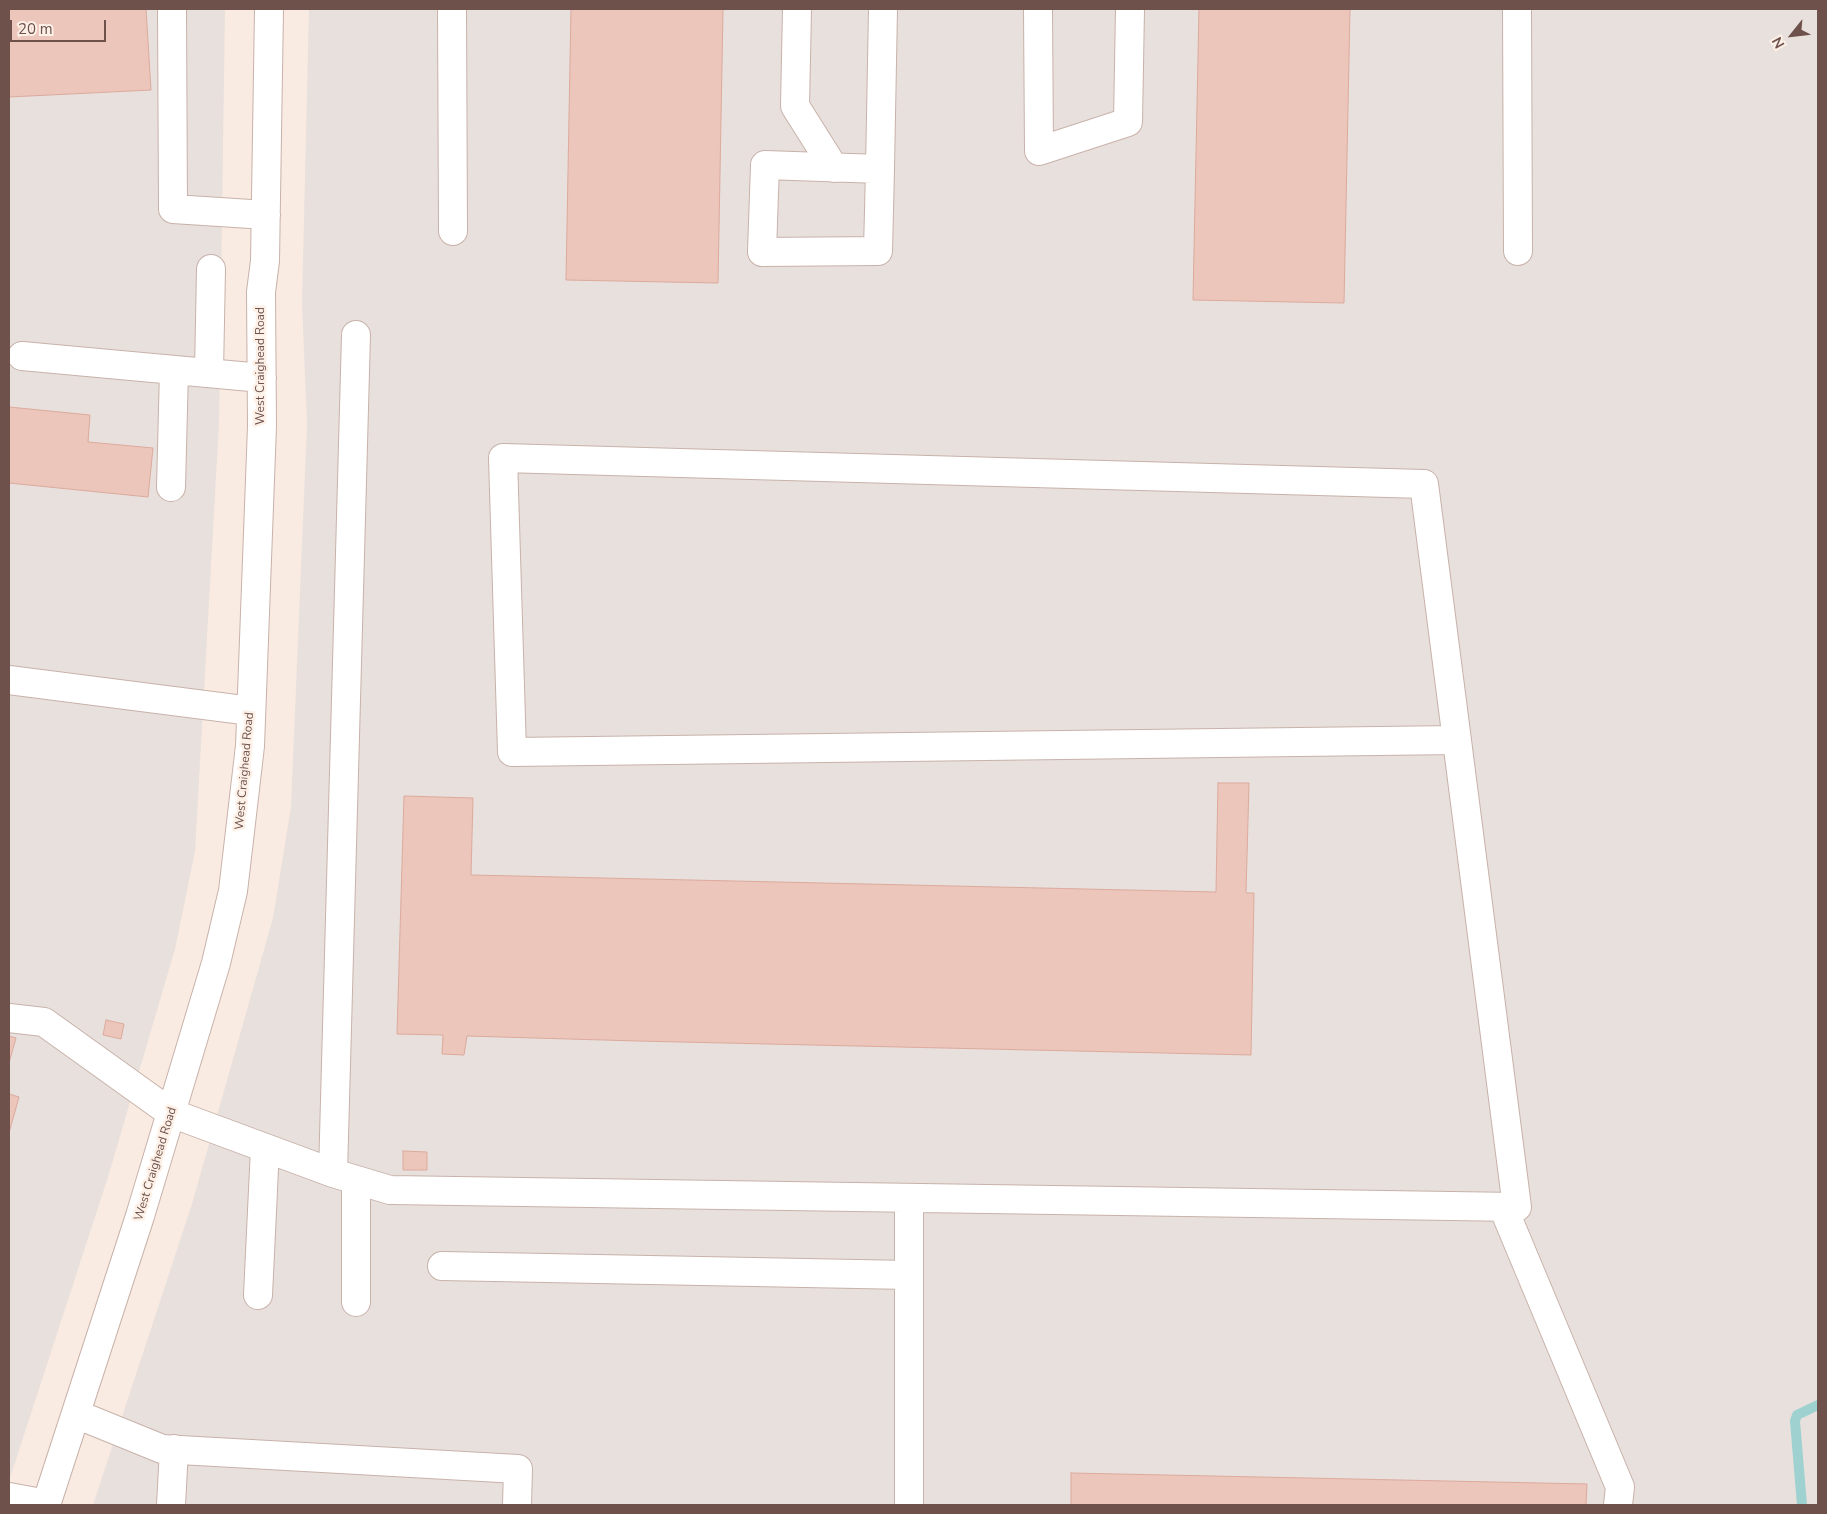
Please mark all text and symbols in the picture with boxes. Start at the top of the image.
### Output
scale bar [12,10,109,42]
north arrow [1767,10,1817,60]
text: 20 m [18,19,53,39]
text: N [1768,33,1789,52]
street label: West Craighead Road [254,307,268,425]
street label: West Craighead Road [233,712,257,830]
street label: West Craighead Road [132,1106,180,1222]

